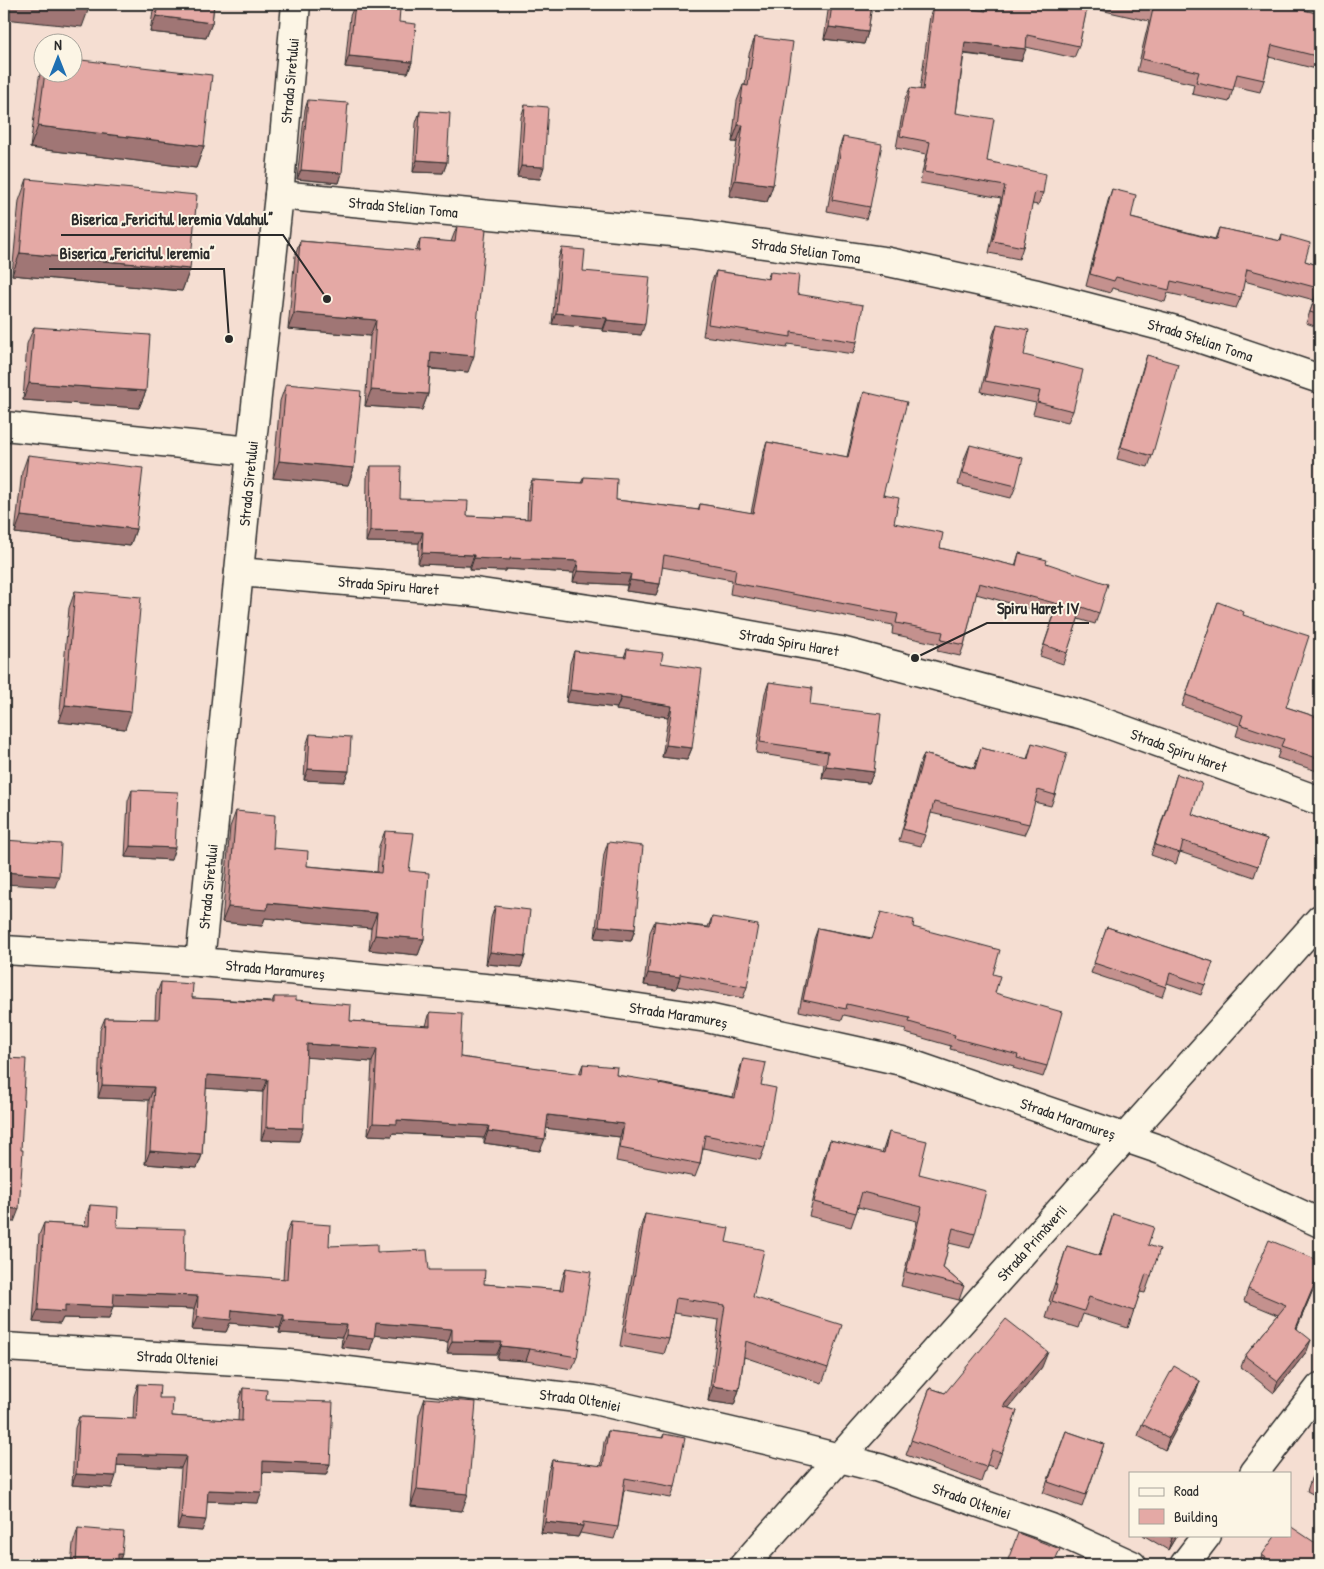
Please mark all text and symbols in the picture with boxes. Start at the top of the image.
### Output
north arrow [32,32,82,82]
text: N [54,35,62,54]
street label: Strada Siretului [275,37,303,124]
street label: Strada Stelian Toma [348,191,459,222]
callout: Biserica „Fericitul Ieremia Valahul” [61,204,283,235]
text: Biserica „Fericitul Ieremia Valahul” [71,208,273,230]
street label: Strada Stelian Toma [750,232,862,268]
callout: Biserica „Fericitul Ieremia” [49,238,224,269]
text: Biserica „Fericitul Ieremia” [60,242,215,264]
street label: Strada Stelian Toma [1146,313,1256,366]
street label: Strada Siretului [233,440,263,527]
street label: Strada Spiru Haret [337,570,440,599]
callout: Spiru Haret IV [987,592,1089,623]
text: Spiru Haret IV [997,597,1080,620]
street label: Strada Spiru Haret [738,623,841,661]
street label: Strada Spiru Haret [1128,723,1231,777]
street label: Strada Siretului [193,843,222,930]
street label: Strada Maramureș [225,954,326,984]
street label: Strada Maramureș [628,996,730,1033]
street label: Strada Maramureș [1018,1092,1119,1144]
street label: Strada Primăverii [992,1200,1071,1285]
street label: Strada Olteniei [136,1344,219,1370]
street label: Strada Olteniei [539,1383,623,1416]
legend [1129,1472,1292,1536]
street label: Strada Olteniei [930,1477,1014,1524]
text: Road [1174,1480,1199,1501]
text: Building [1174,1506,1218,1527]

